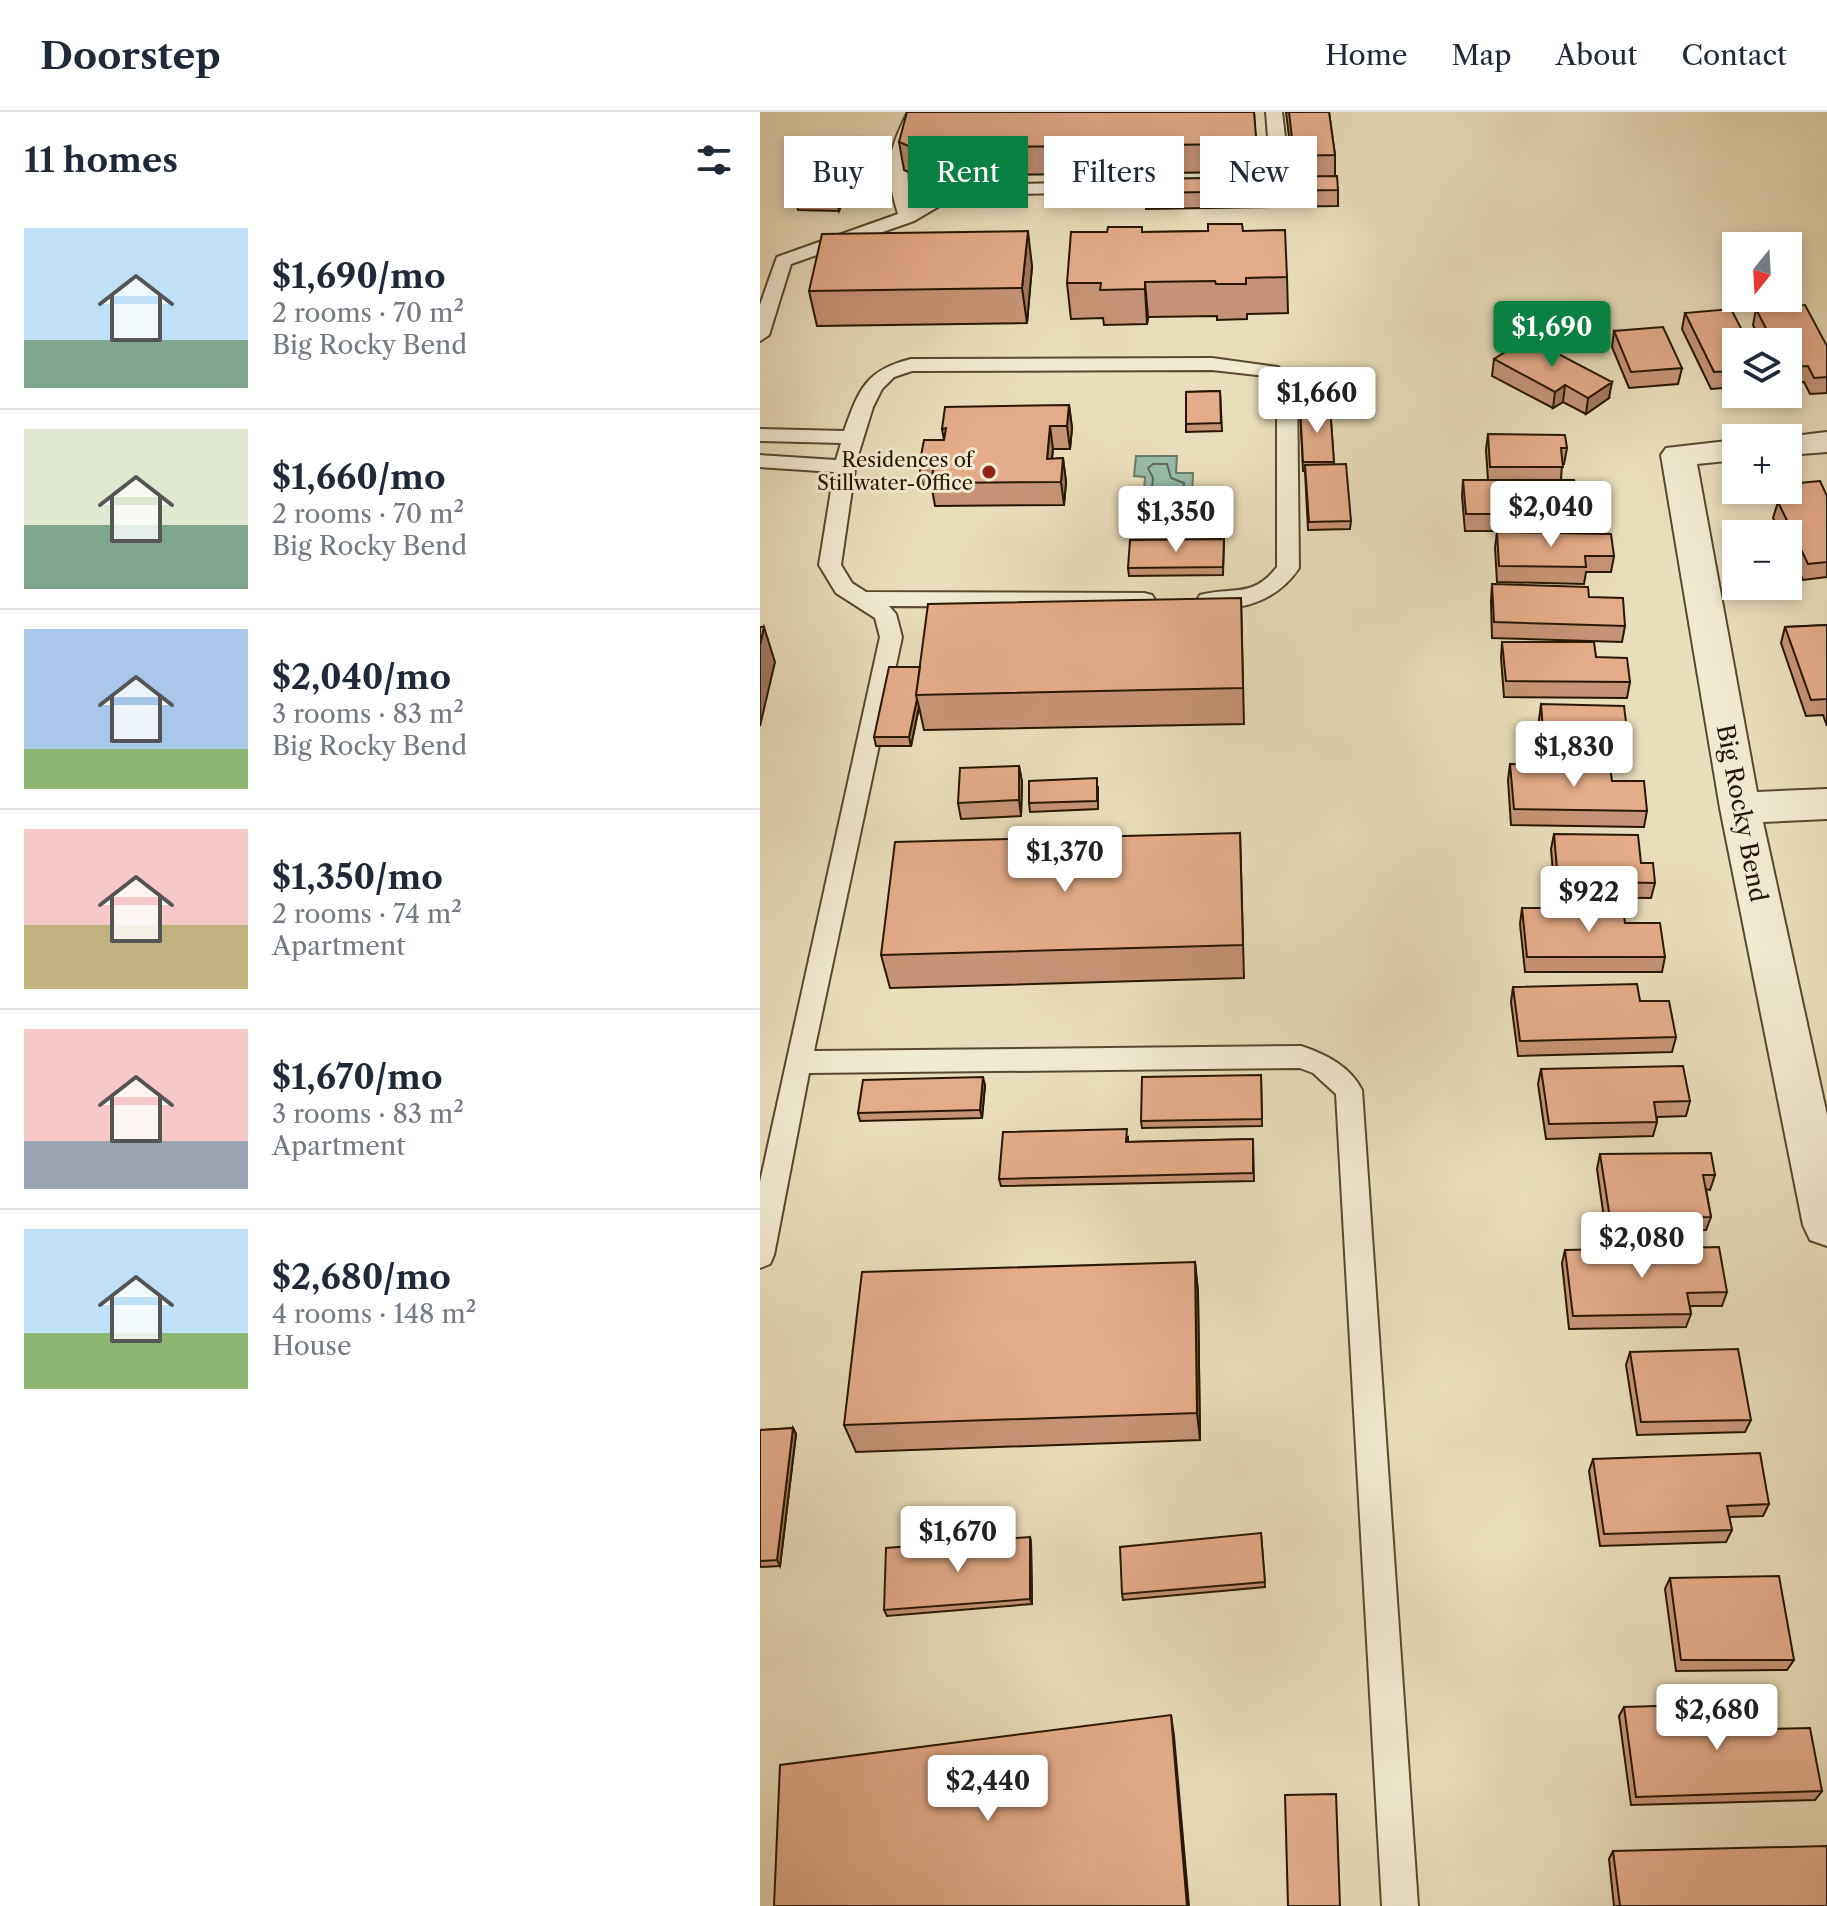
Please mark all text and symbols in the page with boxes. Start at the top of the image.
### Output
text: Doorstep [40,32,221,79]
text: Home [1325,38,1407,72]
text: Map [1451,38,1511,72]
text: About [1555,38,1637,72]
text: Contact [1681,38,1787,72]
chip: Buy [784,136,892,208]
chip: Rent [908,136,1028,208]
chip: Filters [1044,136,1184,208]
chip: New [1200,136,1317,208]
icon: filters [692,138,736,182]
text: 11 homes [24,139,178,181]
north arrow [1722,232,1802,312]
map controls [1722,232,1802,600]
text: $1,690/mo [272,255,446,297]
icon: home [88,260,184,356]
text: 2 rooms · 70 m² [272,297,464,329]
pin: $1,690 [1487,301,1617,369]
text: $1,690 [1512,311,1592,343]
button: layers [1722,328,1802,408]
text: Big Rocky Bend [272,329,467,361]
pin: $1,660 [1252,367,1382,435]
text: $1,660 [1276,377,1358,409]
button: + [1722,424,1802,504]
place label: Residences of Stillwater-Office [817,448,976,495]
text: $1,660/mo [272,456,446,498]
icon: home [88,461,184,557]
marker: Residences of Stillwater-Office [980,463,998,481]
pin: $2,040 [1486,481,1616,549]
pin: $1,350 [1111,486,1241,554]
text: $2,040 [1508,491,1594,523]
text: $1,350 [1137,496,1215,528]
text: 2 rooms · 70 m² [272,498,464,530]
button: − [1722,520,1802,600]
text: Big Rocky Bend [272,530,467,562]
text: $2,040/mo [272,656,451,698]
icon: home [88,661,184,757]
text: 3 rooms · 83 m² [272,698,464,730]
pin: $1,830 [1509,721,1639,789]
street label: Big Rocky Bend [1711,722,1773,905]
text: Big Rocky Bend [272,730,467,762]
text: $1,830 [1534,731,1614,763]
pin: $1,370 [1000,826,1130,894]
text: $1,370 [1026,836,1104,868]
text: $1,350/mo [272,856,443,898]
icon: home [88,861,184,957]
pin: $922 [1542,866,1636,934]
text: $922 [1559,876,1619,908]
text: 2 rooms · 74 m² [272,898,462,930]
text: Apartment [272,930,405,962]
text: $1,670/mo [272,1056,443,1098]
icon: home [88,1061,184,1157]
text: 3 rooms · 83 m² [272,1098,464,1130]
text: Apartment [272,1130,405,1162]
pin: $2,080 [1577,1212,1707,1280]
text: $2,080 [1599,1222,1685,1254]
text: $2,680/mo [272,1256,451,1298]
icon: home [88,1261,184,1357]
text: 4 rooms · 148 m² [272,1298,476,1330]
text: House [272,1330,352,1362]
pin: $1,670 [893,1506,1023,1574]
text: $1,670 [919,1516,997,1548]
pin: $2,680 [1652,1684,1782,1752]
text: $2,680 [1674,1694,1760,1726]
pin: $2,440 [923,1755,1053,1823]
text: $2,440 [946,1765,1030,1797]

